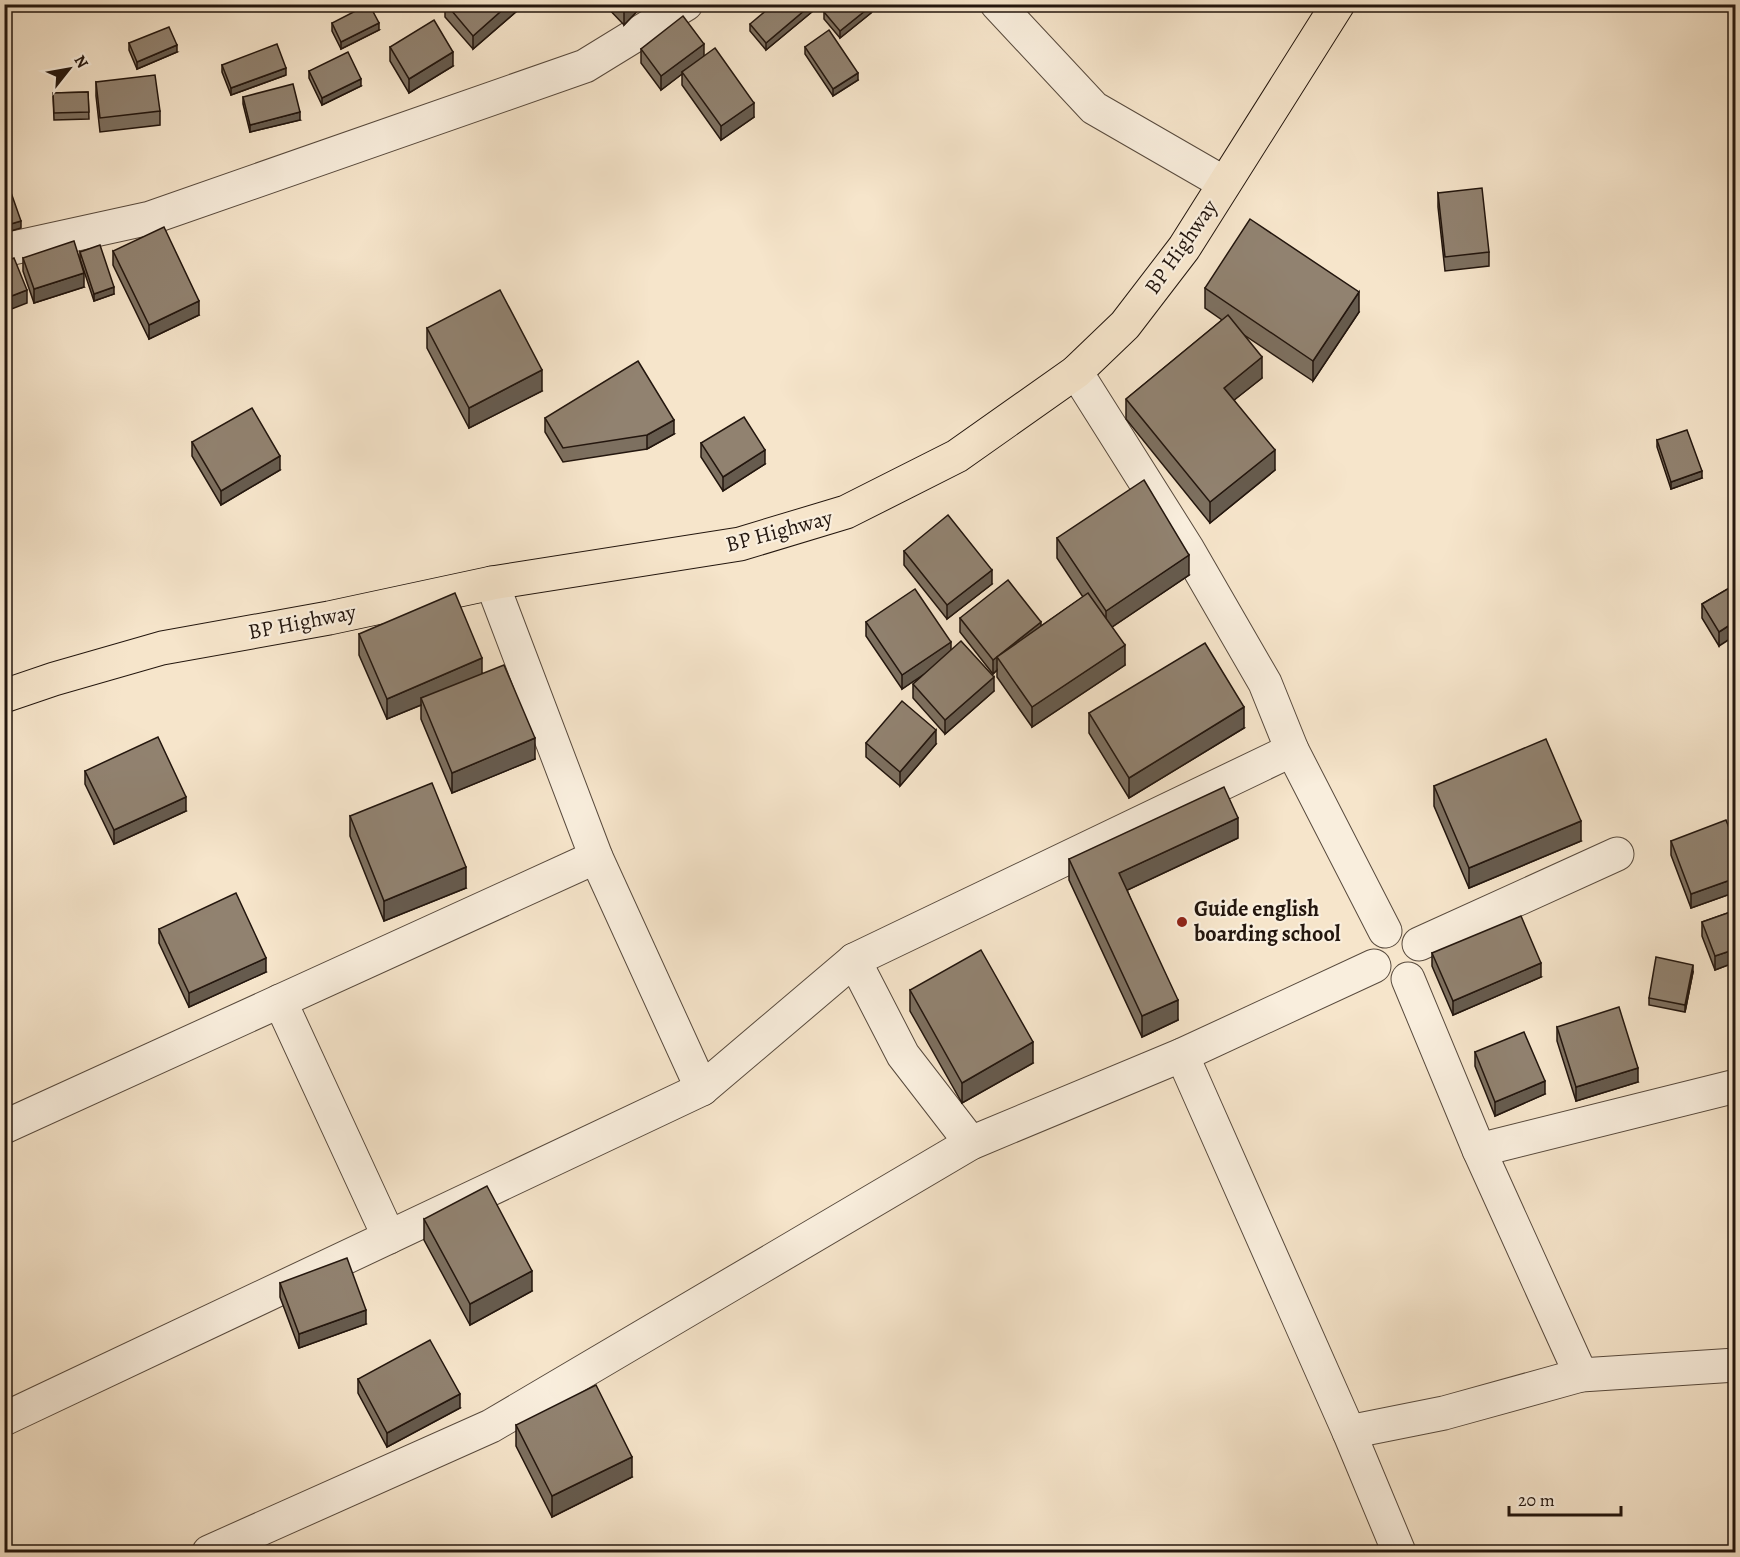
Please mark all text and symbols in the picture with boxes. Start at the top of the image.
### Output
north arrow [39,39,99,99]
text: N [69,51,94,73]
street label: BP Highway [1137,193,1225,300]
street label: BP Highway [722,502,836,560]
street label: BP Highway [245,597,359,647]
place label: Guide english boarding school [1193,894,1341,949]
marker: Guide english boarding school [1175,915,1189,929]
scale bar [1509,1479,1622,1517]
text: 20 m [1518,1488,1555,1512]

